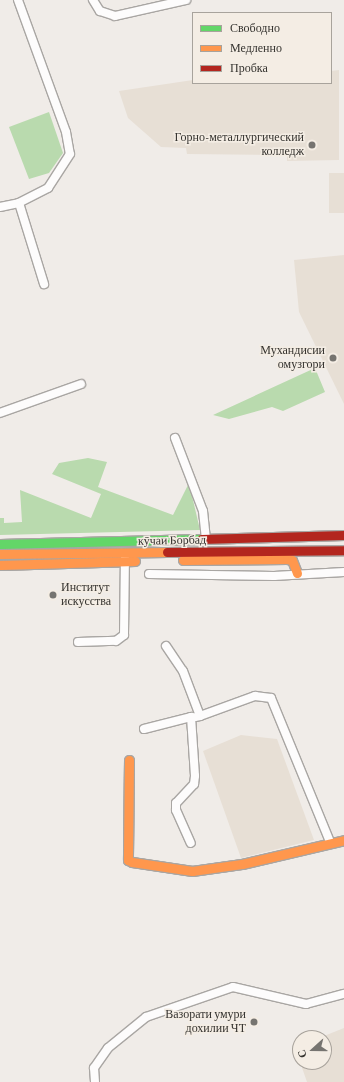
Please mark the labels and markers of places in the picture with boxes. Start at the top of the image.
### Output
place label: Горно-металлургический колледж [175,131,304,159]
marker: Горно-металлургический колледж [307,140,317,150]
place label: Мухандисии омузгори [260,344,325,372]
marker: Мухандисии омузгори [328,353,338,363]
place label: Институт искусства [61,581,111,609]
marker: Институт искусства [48,590,58,600]
place label: Вазорати умури дохилии ЧТ [165,1008,246,1036]
marker: Вазорати умури дохилии ЧТ [249,1017,259,1027]

